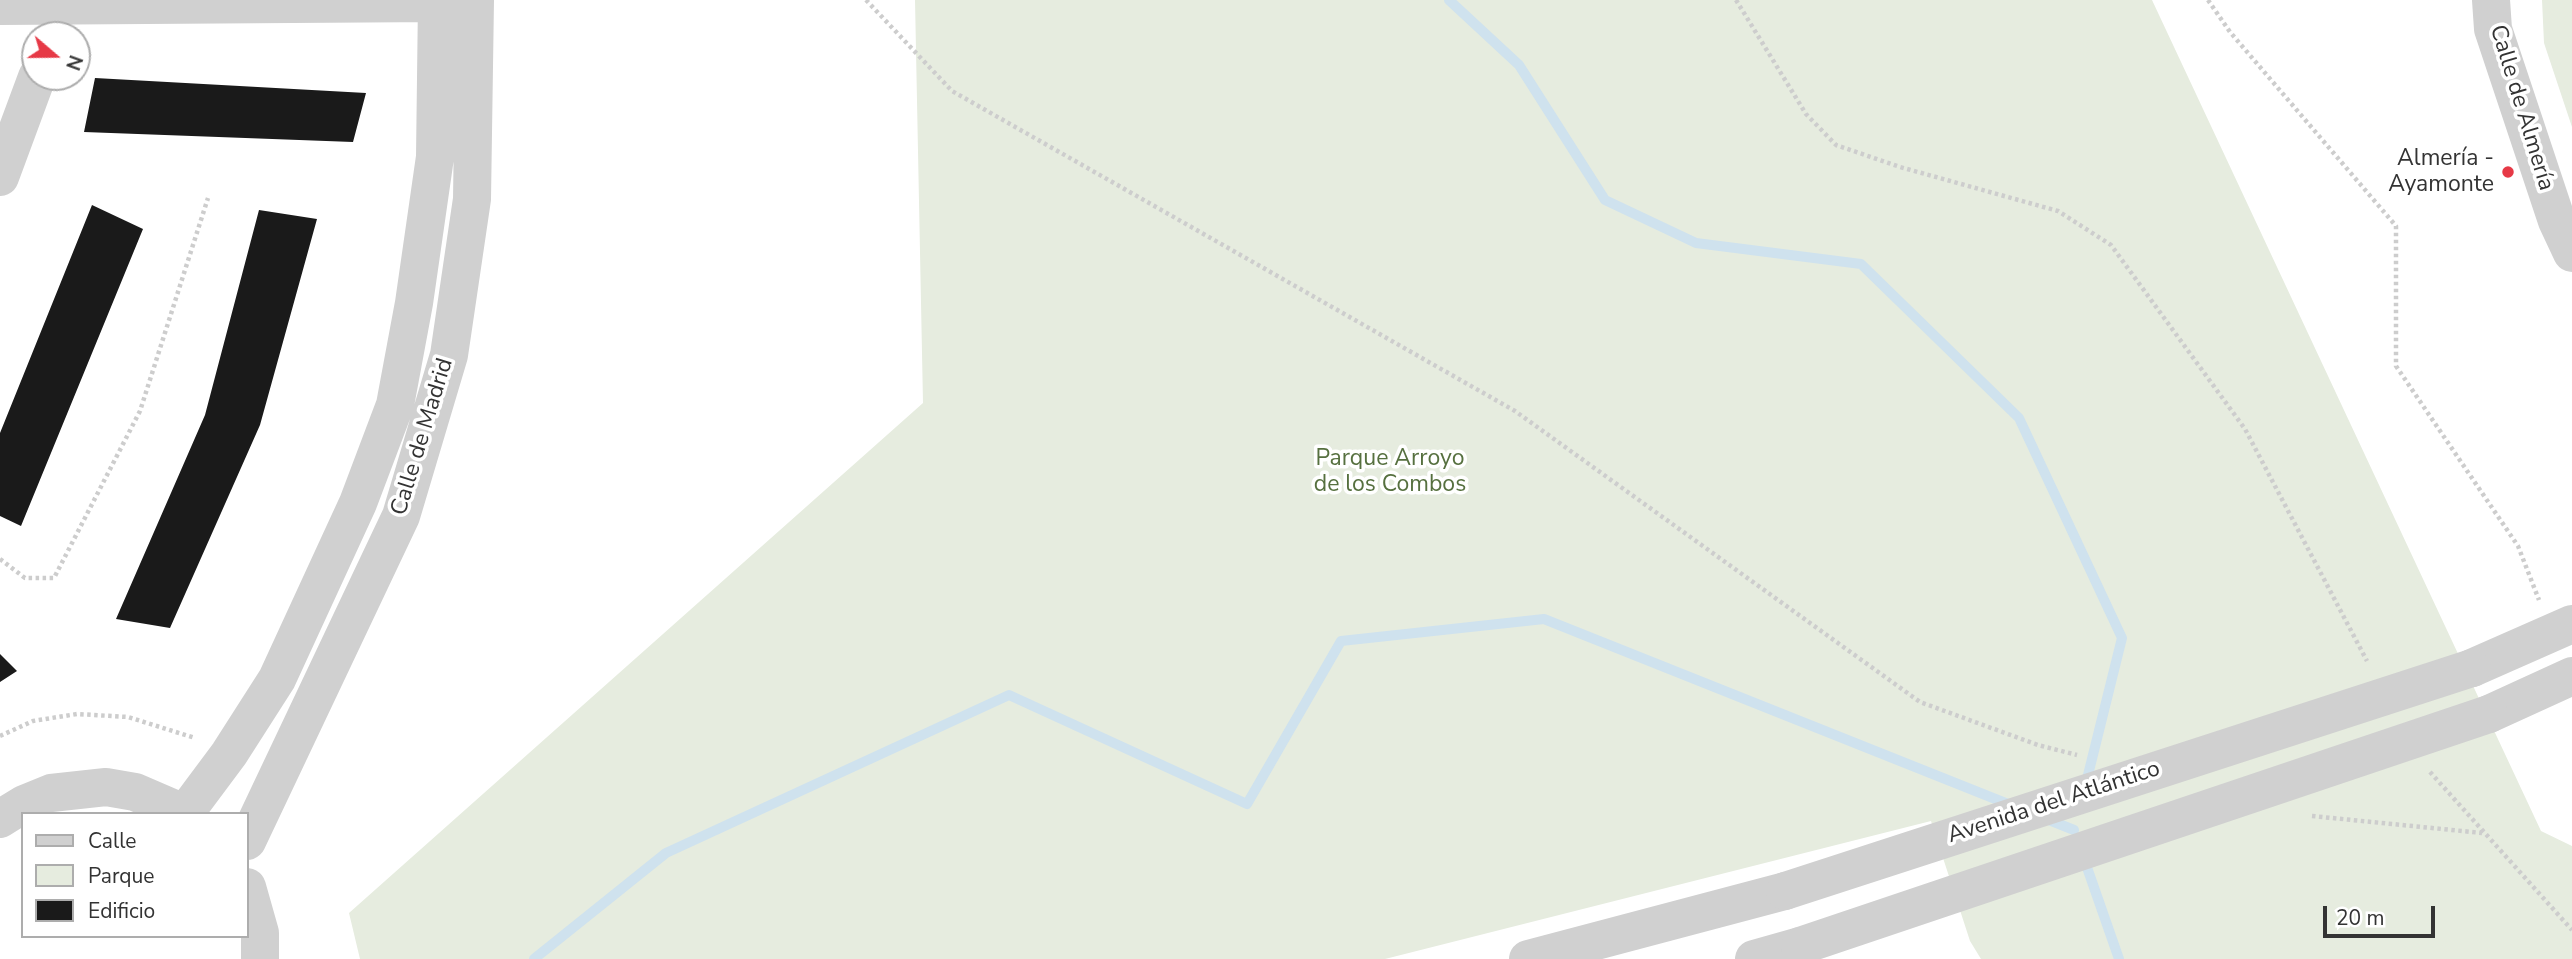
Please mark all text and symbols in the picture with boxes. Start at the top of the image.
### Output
north arrow [21,21,91,91]
street label: Calle de Almería [2483,22,2559,194]
text: N [59,51,89,74]
place label: Almería - Ayamonte [2388,145,2494,199]
marker: Almería - Ayamonte [2500,164,2516,180]
street label: Calle de Madrid [386,355,460,519]
park label: Parque Arroyo de los Combos [1314,445,1466,499]
street label: Avenida del Atlántico [1944,756,2164,850]
legend [21,812,248,938]
text: Calle [88,827,136,855]
text: Parque [88,862,155,890]
scale bar [2327,892,2439,936]
text: Edificio [88,897,155,925]
text: 20 m [2336,904,2385,932]

